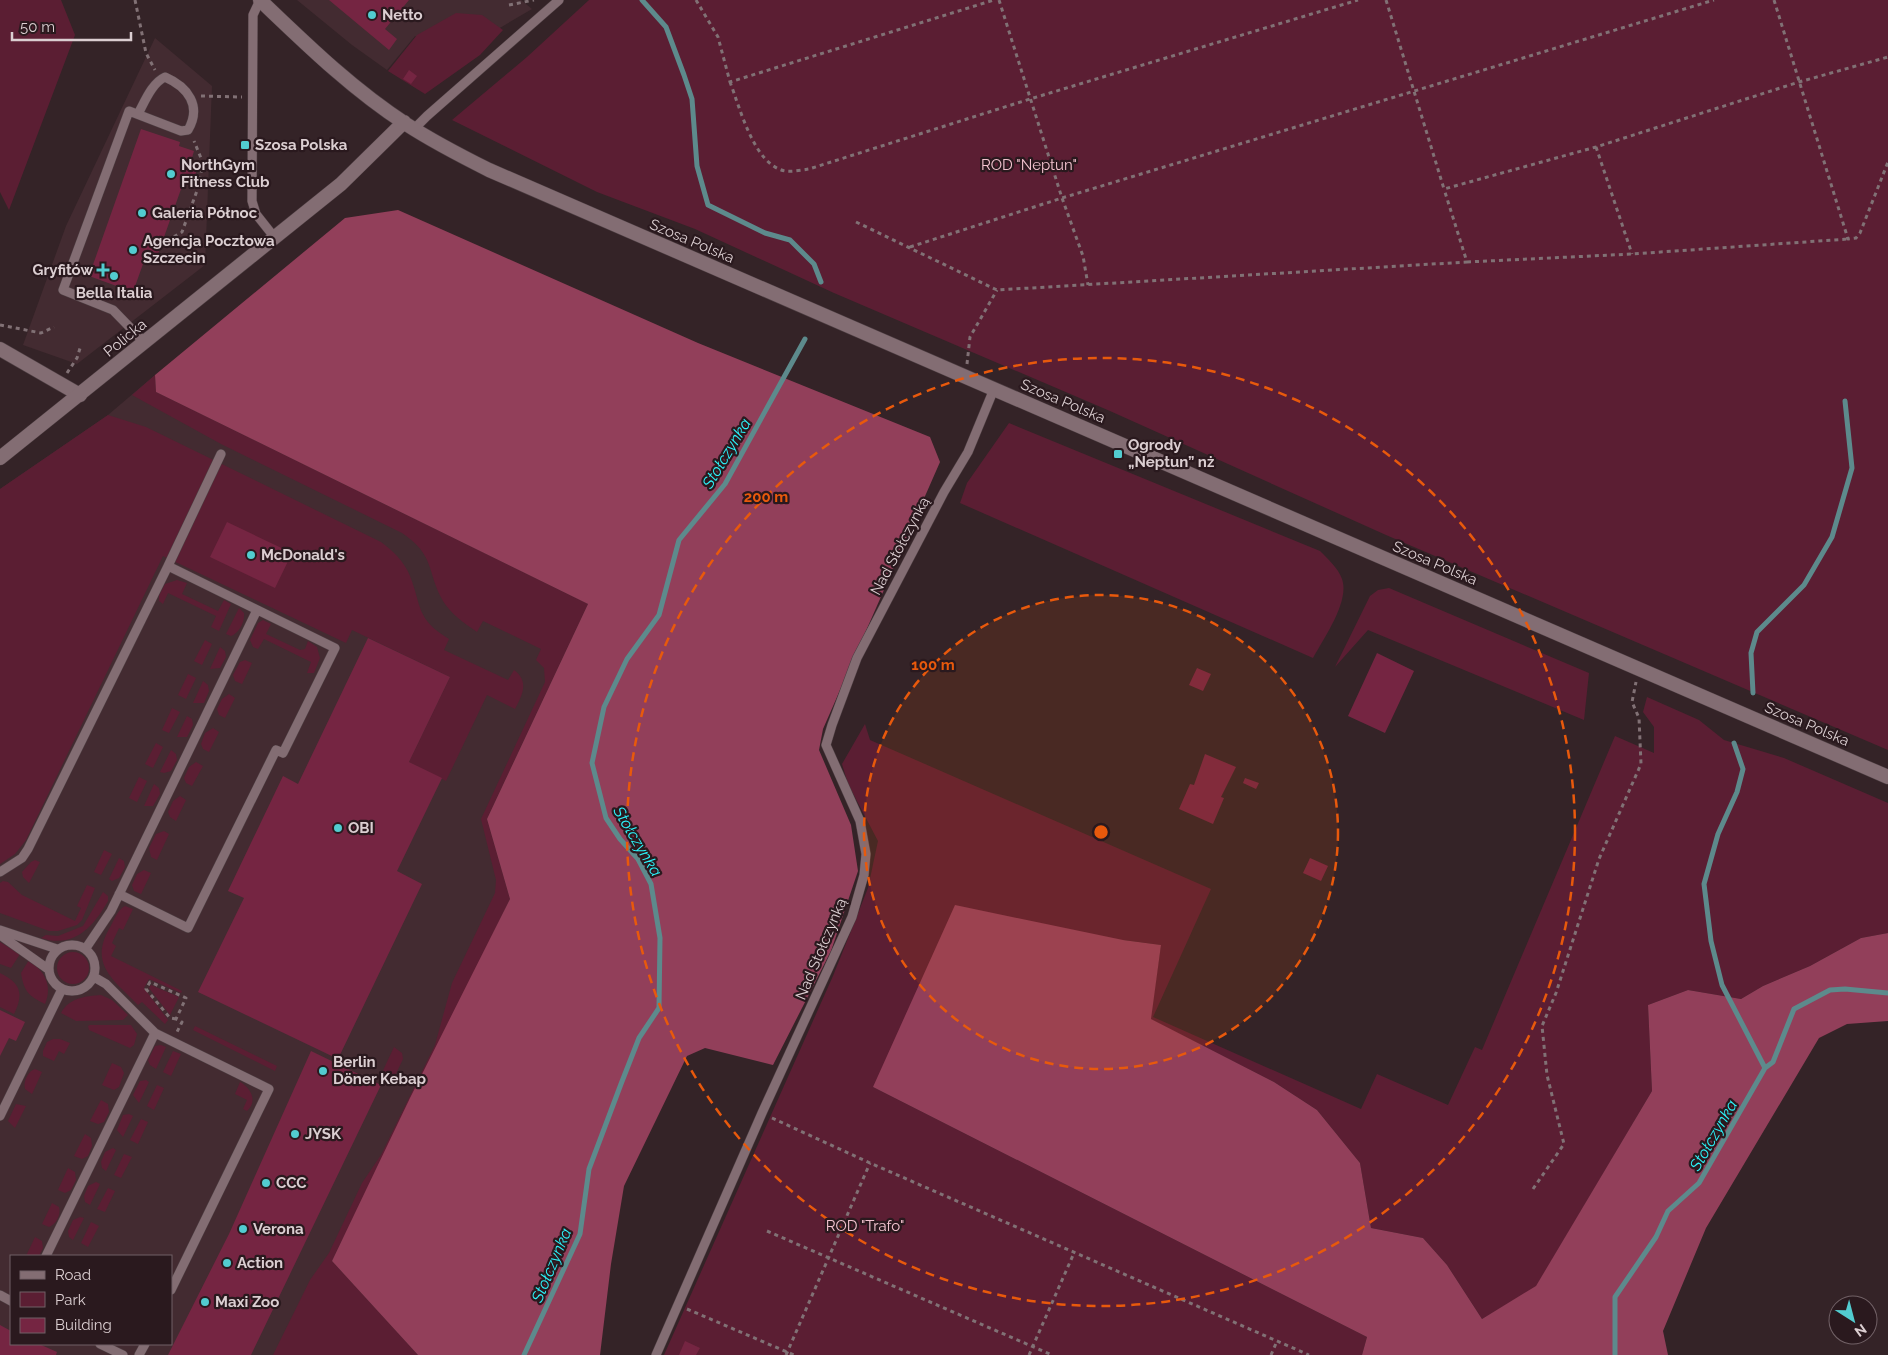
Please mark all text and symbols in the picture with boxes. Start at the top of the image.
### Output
place label: Netto [382,6,423,24]
marker: Netto [366,9,378,21]
scale bar [12,10,131,42]
text: 50 m [20,18,55,36]
place label: Szosa Polska [255,136,348,154]
marker: Szosa Polska [239,139,251,151]
place label: NorthGym Fitness Club [181,156,270,191]
park label: ROD "Neptun" [981,156,1077,174]
marker: NorthGym Fitness Club [165,168,177,180]
place label: Galeria Północ [152,204,258,222]
marker: Galeria Północ [136,207,148,219]
street label: Szosa Polska [647,215,737,267]
place label: Agencja Pocztowa Szczecin [143,232,275,267]
marker: Agencja Pocztowa Szczecin [127,244,139,256]
place label: Gryfitów [33,261,93,279]
marker: Gryfitów [97,264,109,276]
marker: Bella Italia [108,270,120,282]
place label: Bella Italia [76,284,153,302]
street label: Policka [100,315,150,361]
street label: Szosa Polska [1018,375,1108,427]
water label: Stołczynka [698,414,755,493]
place label: Ogrody „Neptun” nż [1128,436,1214,471]
marker: Ogrody „Neptun” nż [1112,448,1124,460]
text: 200 m [744,488,788,506]
street label: Nad Stołczynką [867,494,933,598]
street label: Szosa Polska [1390,537,1480,589]
place label: McDonald's [261,546,345,564]
marker: McDonald's [245,549,257,561]
text: 100 m [911,656,955,674]
street label: Szosa Polska [1762,698,1852,750]
water label: Stołczynka [609,802,666,880]
place label: OBI [348,819,374,837]
marker: OBI [332,822,344,834]
centre of rings [1092,823,1110,841]
street label: Nad Stołczynką [791,896,851,1002]
place label: Berlin Döner Kebap [333,1053,427,1088]
marker: Berlin Döner Kebap [317,1065,329,1077]
water label: Stołczynka [1685,1096,1741,1175]
place label: JYSK [305,1125,342,1143]
marker: JYSK [289,1128,301,1140]
place label: CCC [276,1174,307,1192]
marker: CCC [260,1177,272,1189]
park label: ROD "Trafo" [826,1217,904,1235]
place label: Verona [253,1220,304,1238]
marker: Verona [237,1223,249,1235]
water label: Stołczynka [527,1225,576,1306]
place label: Action [237,1254,283,1272]
legend [10,1255,172,1345]
marker: Action [221,1257,233,1269]
text: Road [55,1266,91,1284]
text: Park [55,1291,86,1309]
place label: Maxi Zoo [215,1293,279,1311]
north arrow [1828,1295,1878,1345]
marker: Maxi Zoo [199,1296,211,1308]
text: Building [55,1316,112,1334]
text: N [1852,1321,1870,1340]

